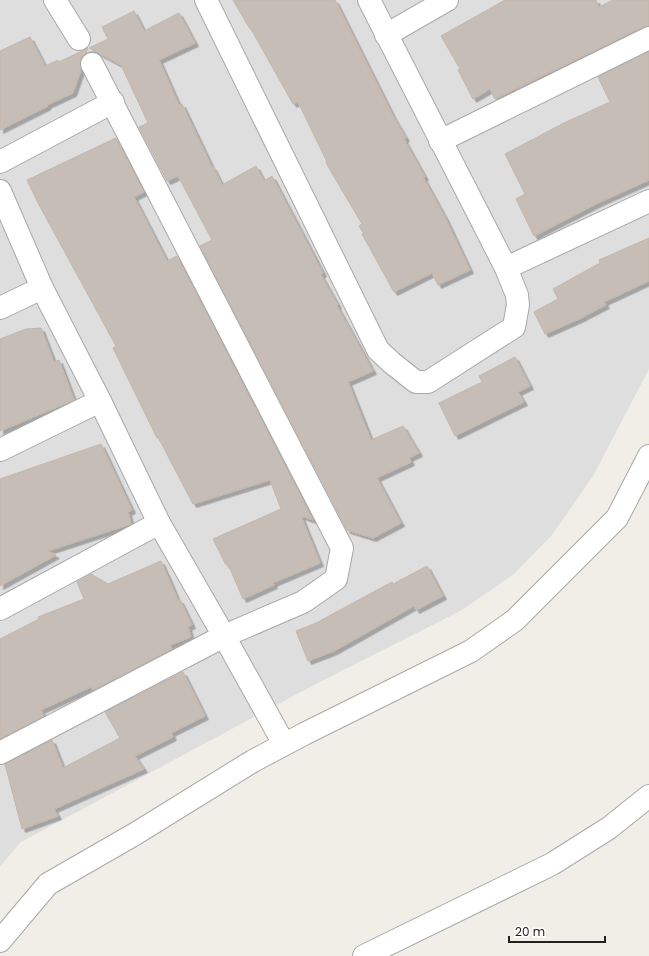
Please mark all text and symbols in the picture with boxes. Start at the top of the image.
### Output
scale bar [509,918,605,944]
text: 20 m [515,923,545,940]

